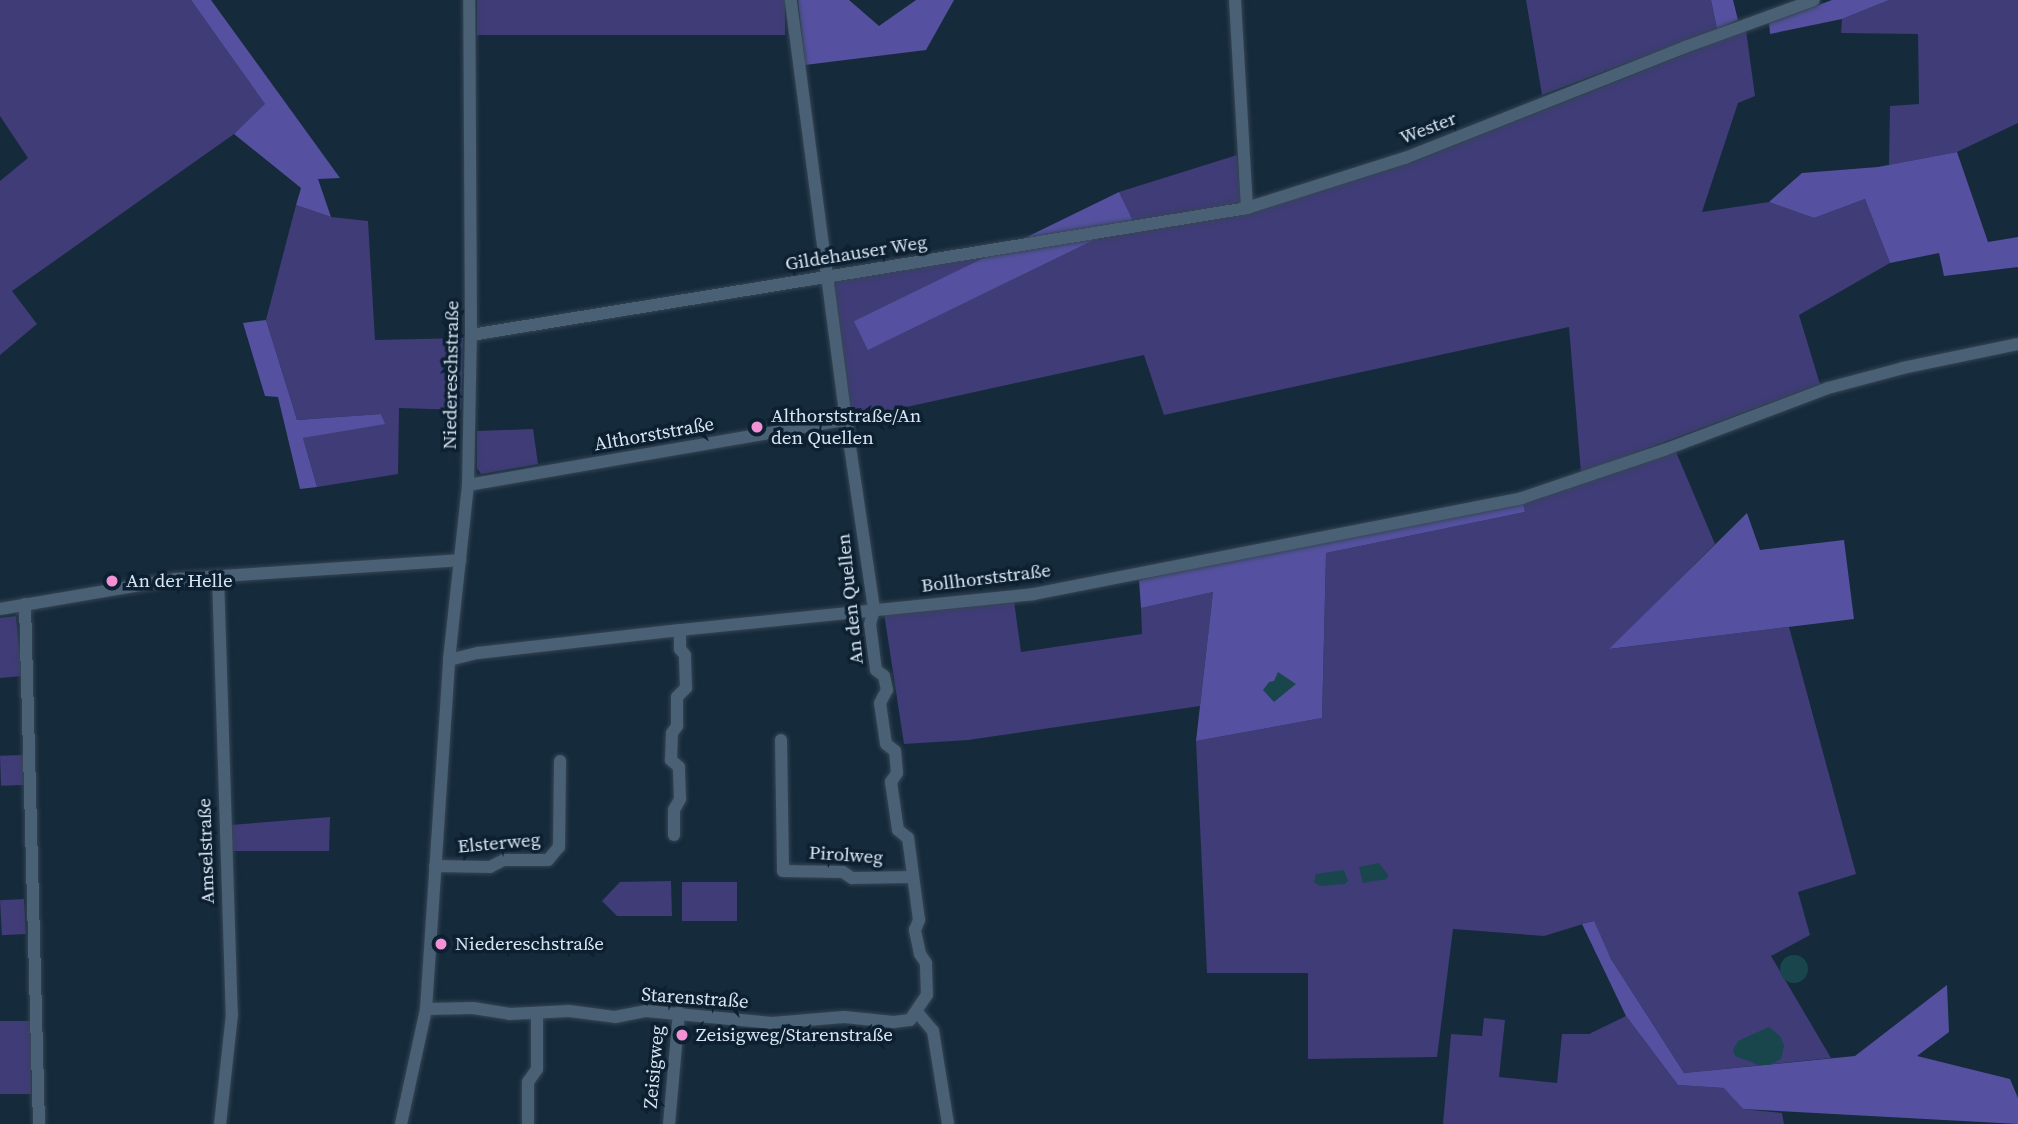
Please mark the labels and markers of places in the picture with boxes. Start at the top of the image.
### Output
place label: Althorststraße/An den Quellen [771,405,921,449]
marker: Althorststraße/An den Quellen [749,419,765,435]
place label: An der Helle [126,570,233,592]
marker: An der Helle [104,573,120,589]
place label: Niedereschstraße [455,933,604,955]
marker: Niedereschstraße [433,936,449,952]
place label: Zeisigweg/Starenstraße [696,1024,893,1046]
marker: Zeisigweg/Starenstraße [674,1027,690,1043]

